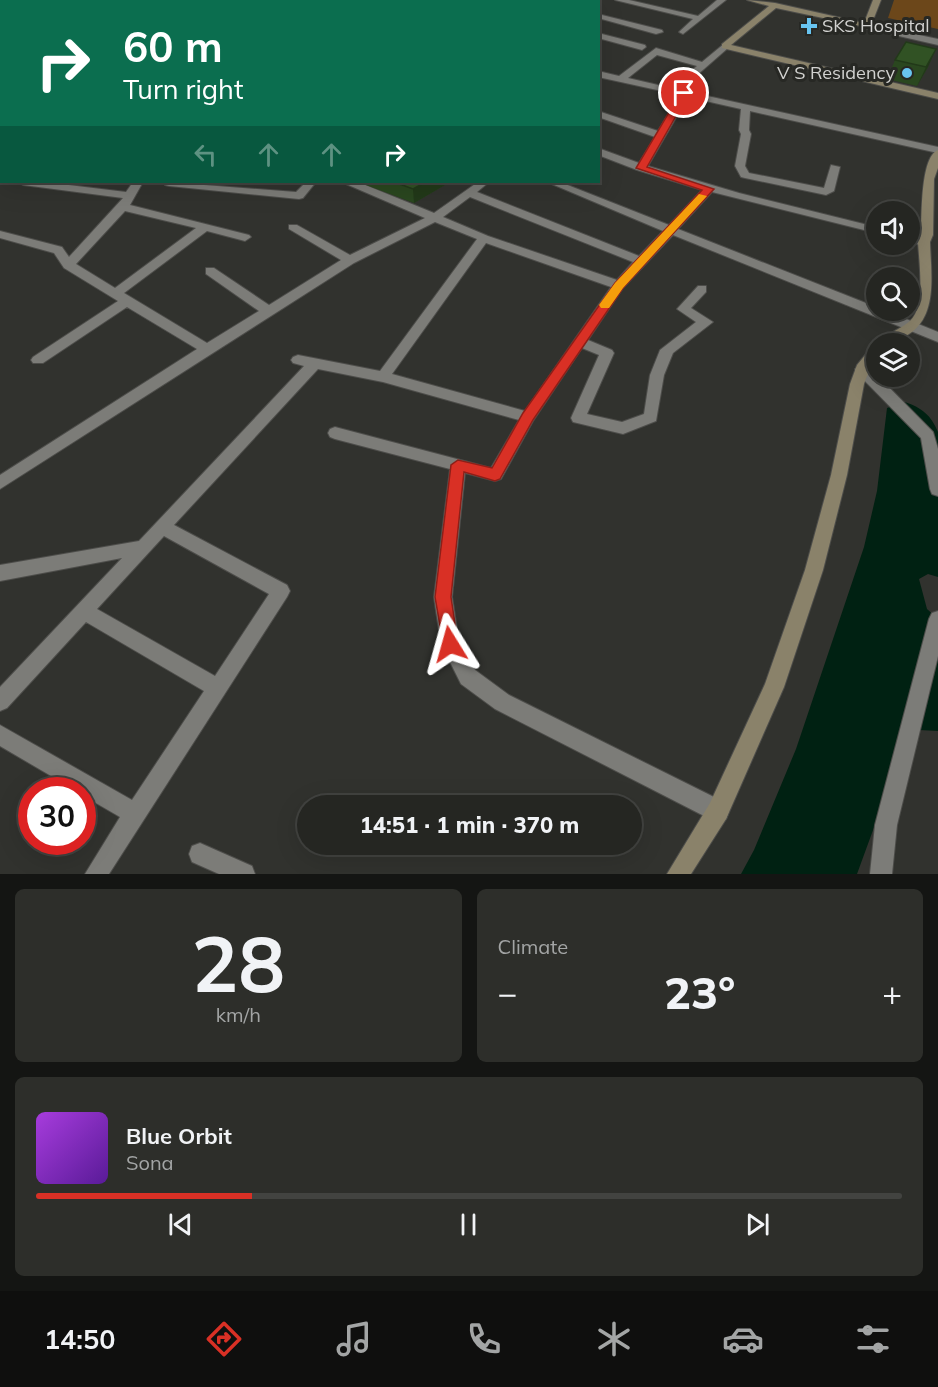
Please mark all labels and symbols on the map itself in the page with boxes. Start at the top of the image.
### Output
place label: SKS Hospital [822,14,930,37]
marker: SKS Hospital [800,17,818,35]
place label: V S Residency [777,61,895,84]
marker: V S Residency [900,66,914,80]
pin [658,67,709,118]
position arrow [418,612,482,676]
speed limit sign: 30 [18,777,96,855]

